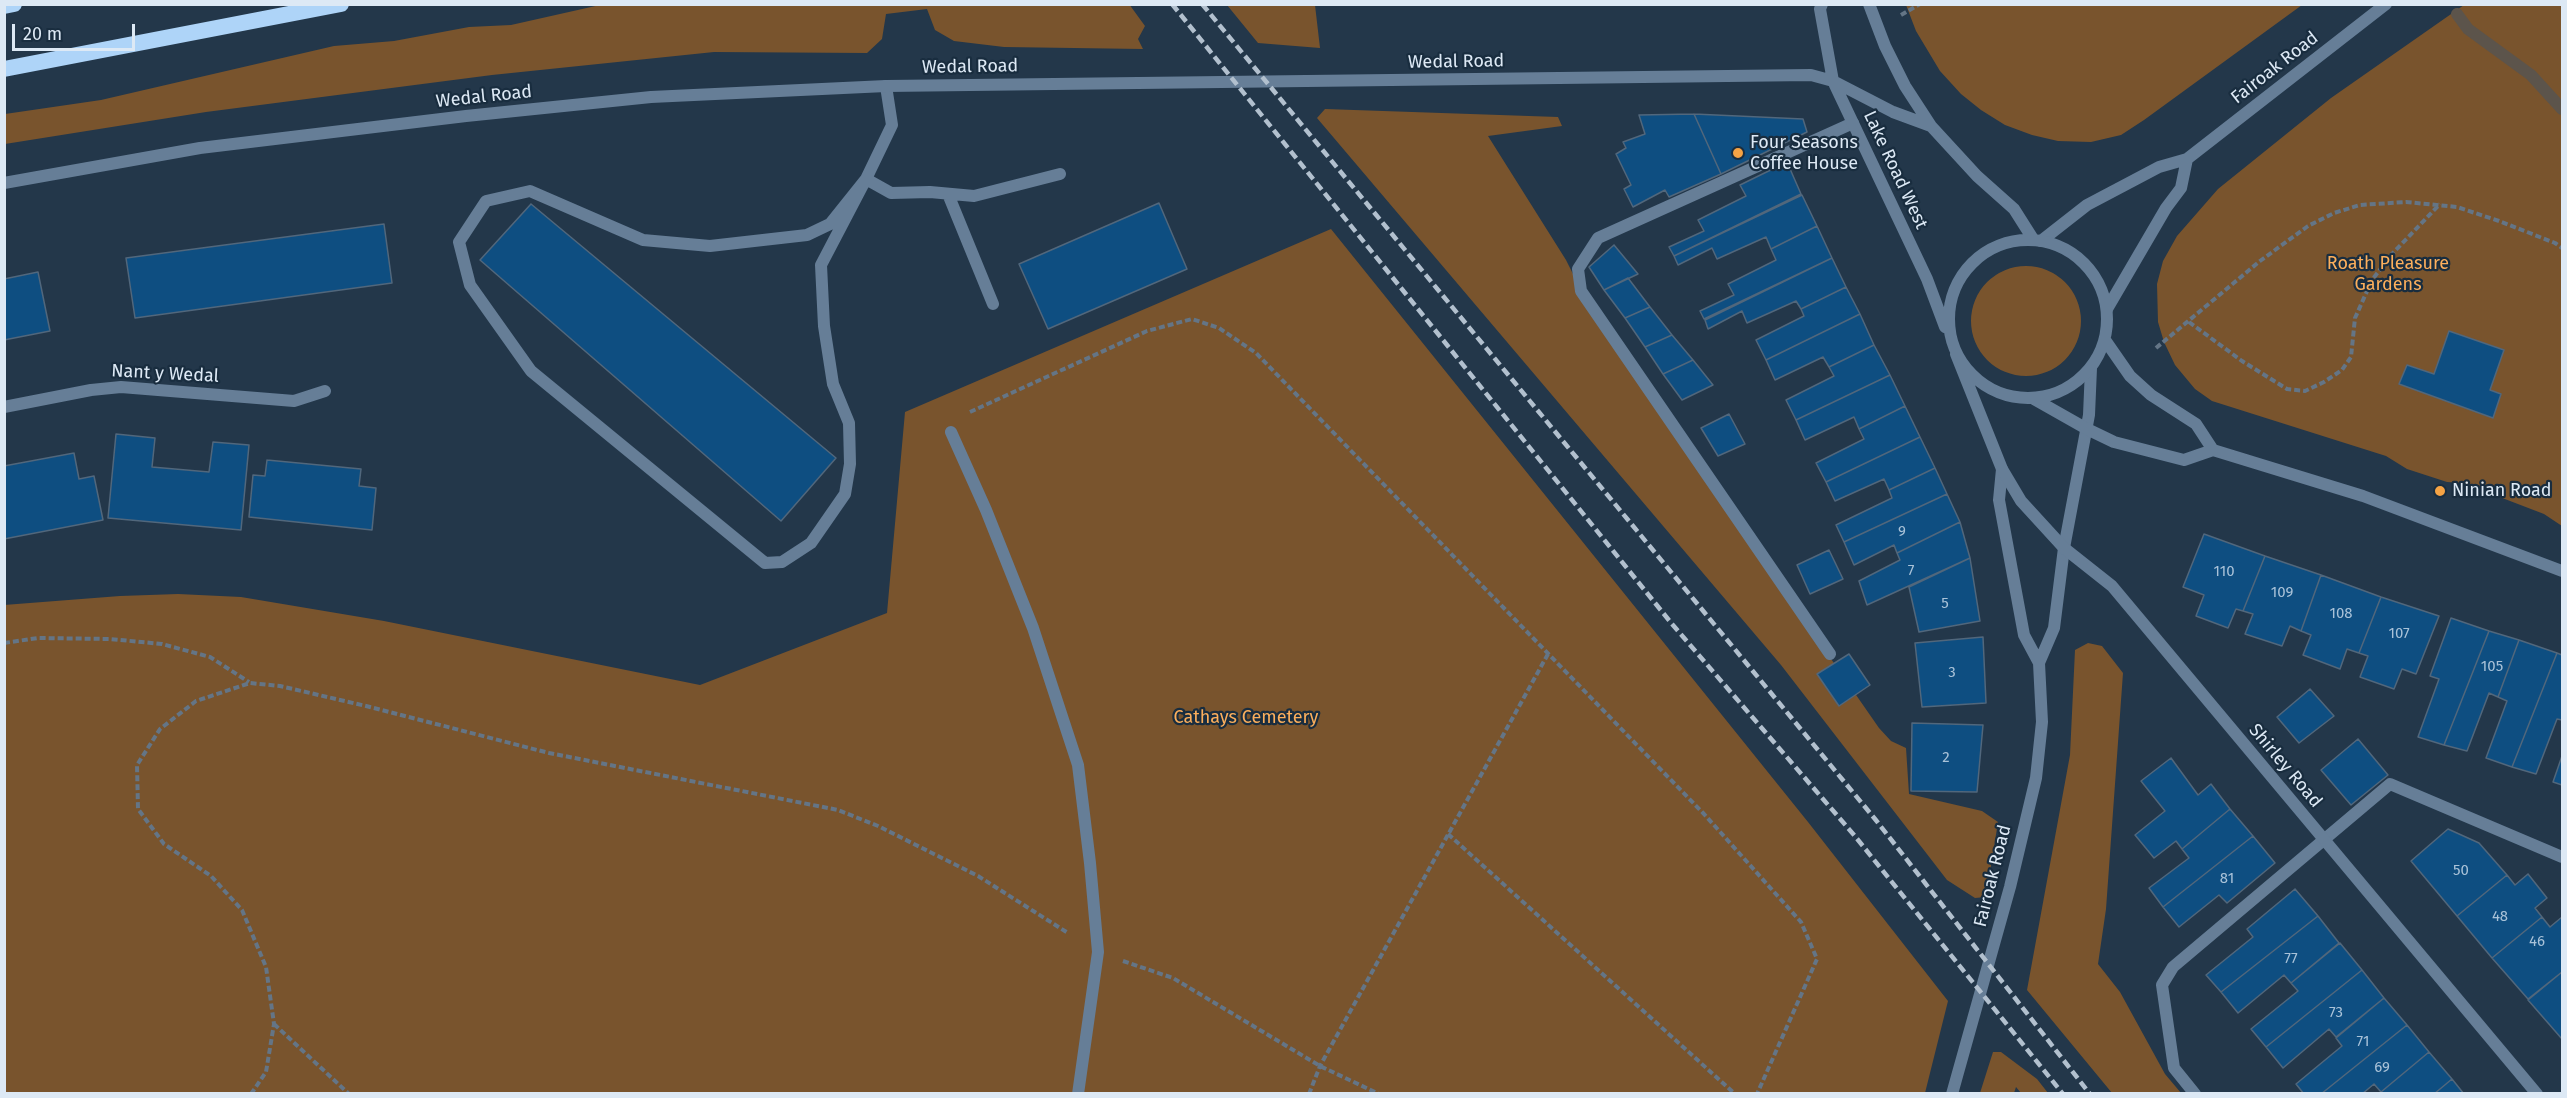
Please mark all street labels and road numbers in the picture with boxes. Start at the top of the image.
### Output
street label: Fairoak Road [2227,27,2323,109]
street label: Wedal Road [1408,50,1504,74]
street label: Wedal Road [922,55,1018,79]
street label: Wedal Road [435,81,533,113]
street label: Lake Road West [1858,107,1932,233]
street label: Nant y Wedal [111,360,219,388]
street label: Shirley Road [2244,720,2326,812]
street label: Fairoak Road [1970,823,2016,929]

